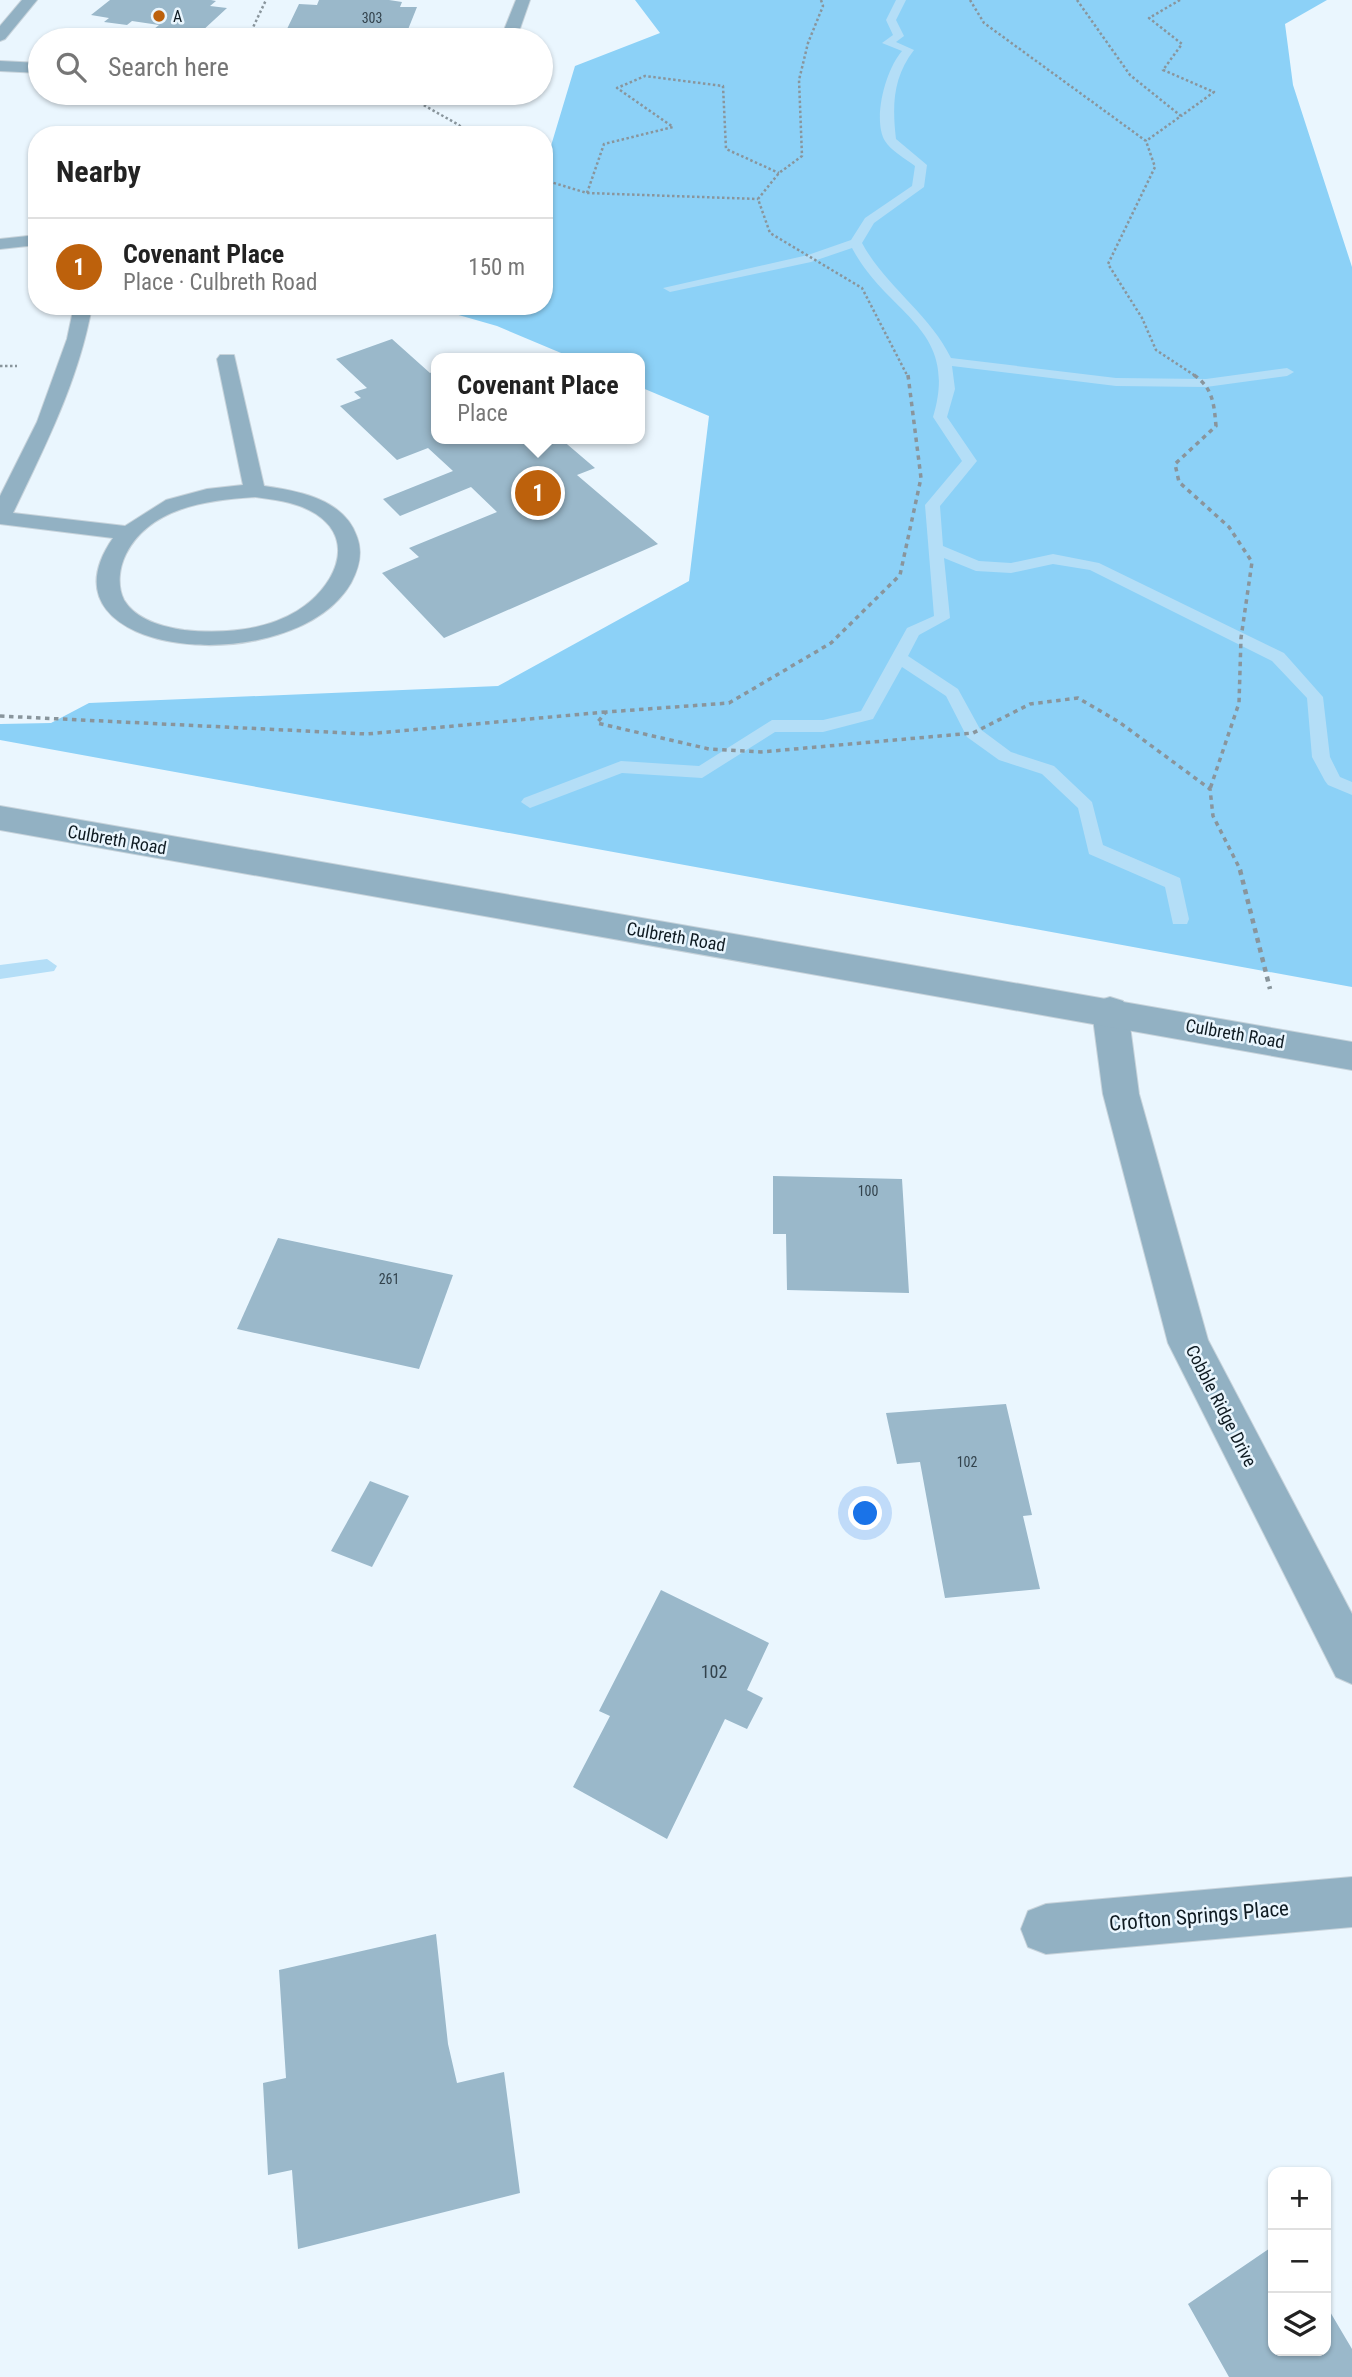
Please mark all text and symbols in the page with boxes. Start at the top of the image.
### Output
place label: A [173,7,182,26]
marker: A [151,8,167,24]
house number: 303 [362,10,382,26]
search box [28,28,553,105]
icon: search [52,48,90,86]
text: Search here [108,52,229,82]
text: Nearby [56,154,141,189]
text: Covenant Place [123,239,284,269]
text: 1 [73,254,85,281]
text: 150 m [468,254,525,281]
text: Place · Culbreth Road [123,269,317,296]
popup [431,353,645,444]
text: Covenant Place [457,370,619,400]
text: Place [457,400,508,427]
pin: 1 [515,467,561,519]
street label: Culbreth Road [66,820,168,859]
street label: Culbreth Road [625,917,727,956]
street label: Culbreth Road [1184,1014,1286,1053]
house number: 100 [858,1183,878,1199]
house number: 261 [379,1271,399,1287]
street label: Cobble Ridge Drive [1182,1341,1261,1470]
house number: 102 [957,1454,977,1470]
your location [848,1496,882,1530]
house number: 102 [701,1661,727,1682]
street label: Crofton Springs Place [1108,1896,1290,1936]
map controls [1268,2167,1331,2356]
button: + [1268,2167,1331,2230]
button: − [1268,2230,1331,2293]
button: layers [1268,2293,1331,2356]

